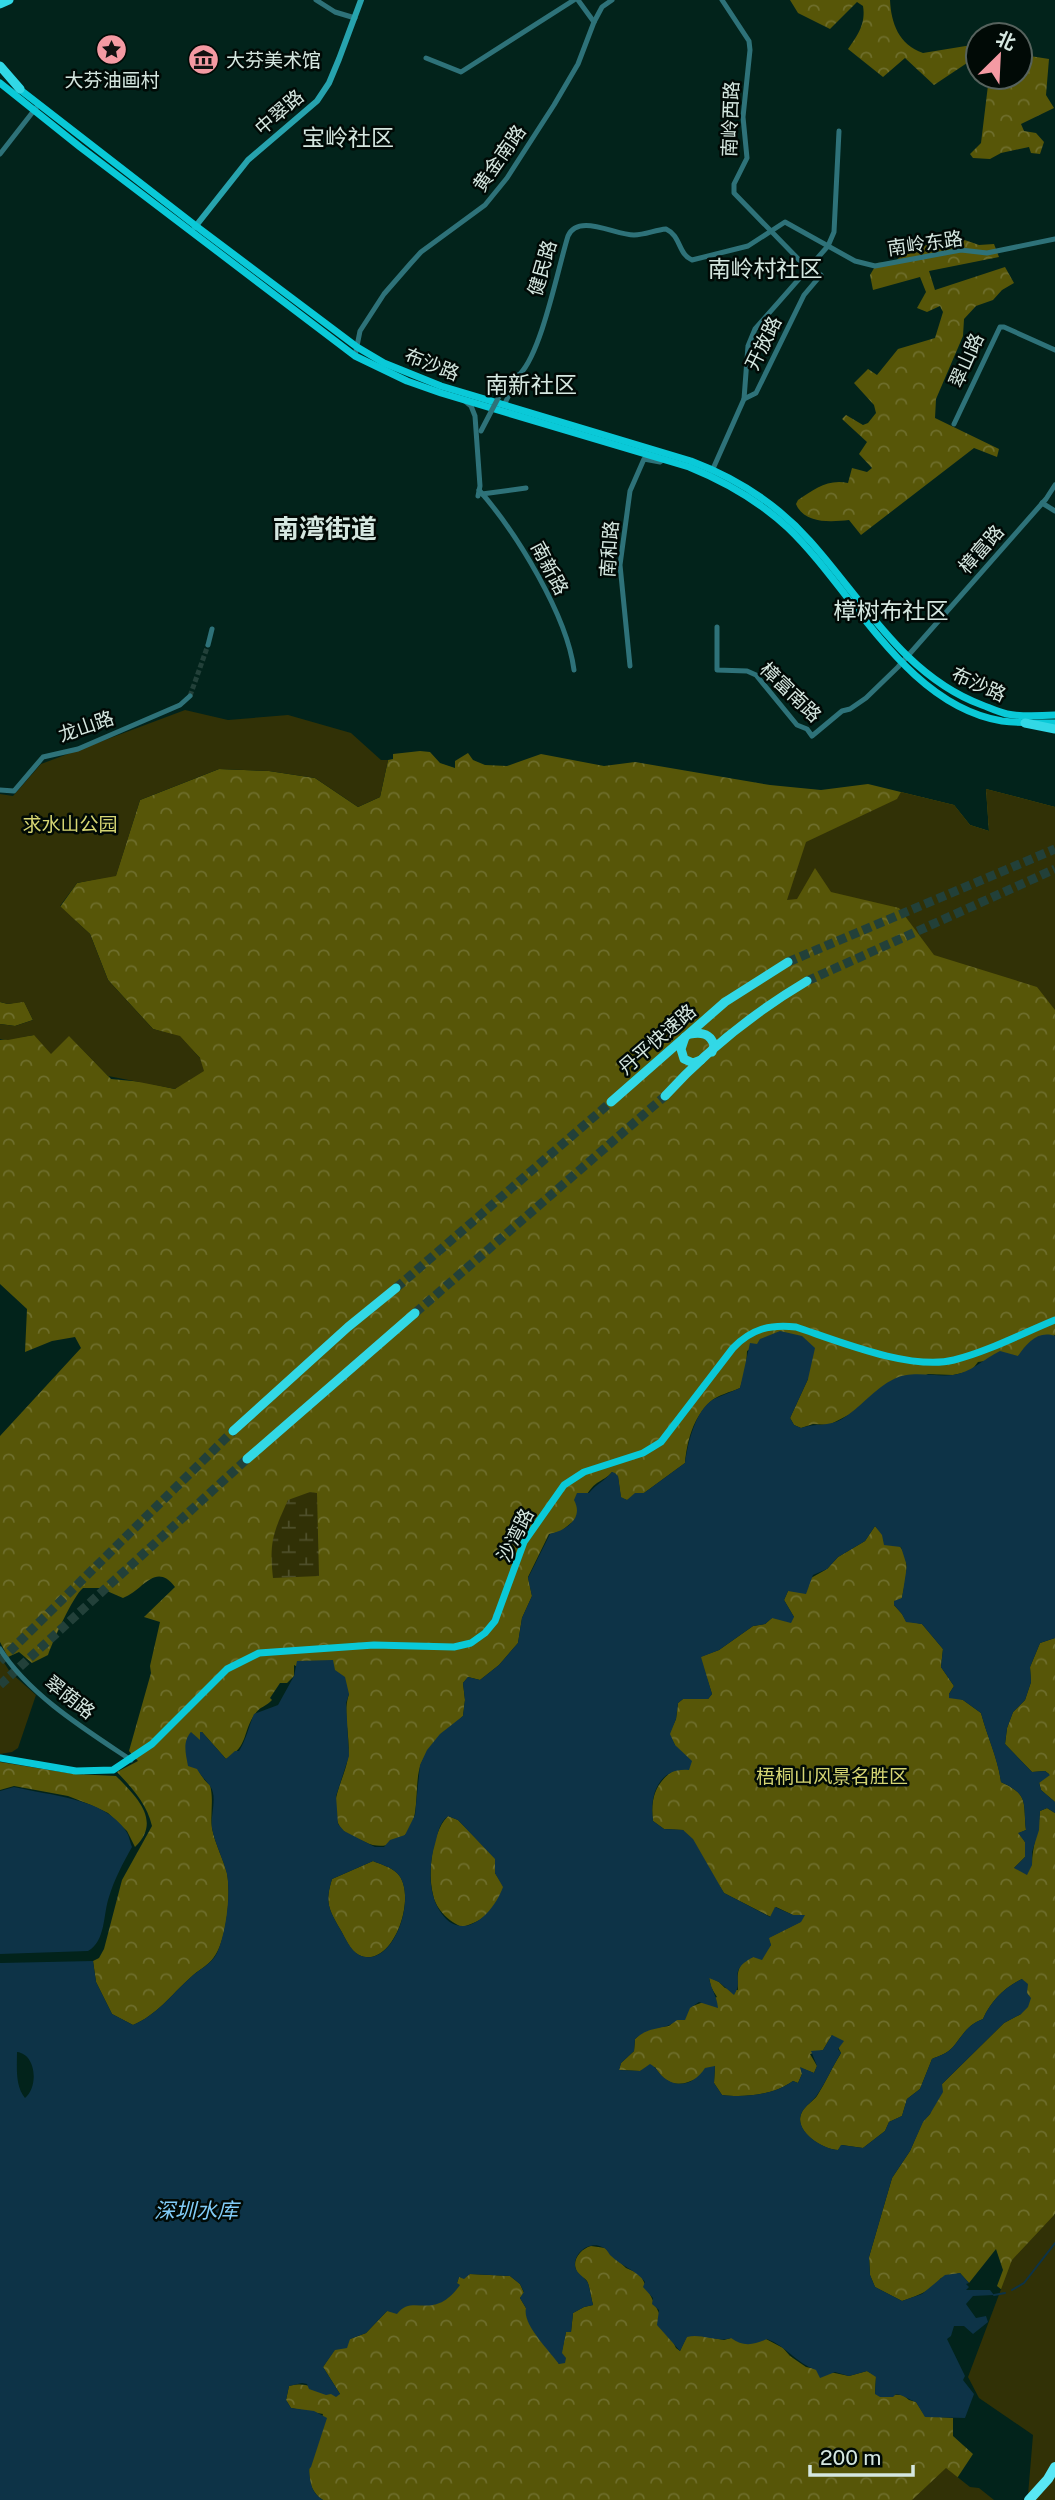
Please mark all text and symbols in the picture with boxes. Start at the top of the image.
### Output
north arrow [964,21,1034,91]
text: 北 [993,27,1019,54]
place icon: 大芬油画村 [95,32,129,66]
museum icon: 大芬美术馆 [186,43,220,77]
place label: 大芬美术馆 [226,49,321,71]
place label: 大芬油画村 [64,69,160,91]
street label: 南岭西路 [718,81,742,157]
street label: 中翠路 [250,85,308,139]
street label: 黄金南路 [468,121,530,195]
district label: 宝岭社区 [302,124,394,151]
street label: 南岭东路 [886,227,964,259]
street label: 健民路 [524,238,560,298]
district label: 南岭村社区 [708,255,823,282]
street label: 开放路 [741,313,785,373]
street label: 翠山路 [944,329,988,391]
street label: 布沙路 [401,344,463,384]
district label: 南新社区 [485,371,577,398]
district label: 南湾街道 [273,513,377,544]
street label: 南和路 [596,520,622,578]
street label: 樟富路 [954,520,1008,578]
street label: 南新路 [527,538,573,598]
district label: 樟树布社区 [834,597,949,624]
street label: 樟富南路 [756,658,826,726]
street label: 布沙路 [948,662,1010,706]
street label: 龙山路 [55,706,117,746]
park label: 求水山公园 [22,813,118,835]
street label: 丹平快速路 [614,1000,700,1078]
street label: 沙湾路 [492,1505,538,1565]
street label: 翠荫路 [41,1671,99,1723]
park label: 梧桐山风景名胜区 [756,1765,908,1787]
water label: 深圳水库 [154,2198,241,2223]
scale bar [810,2434,913,2478]
text: 200 m [820,2445,881,2470]

